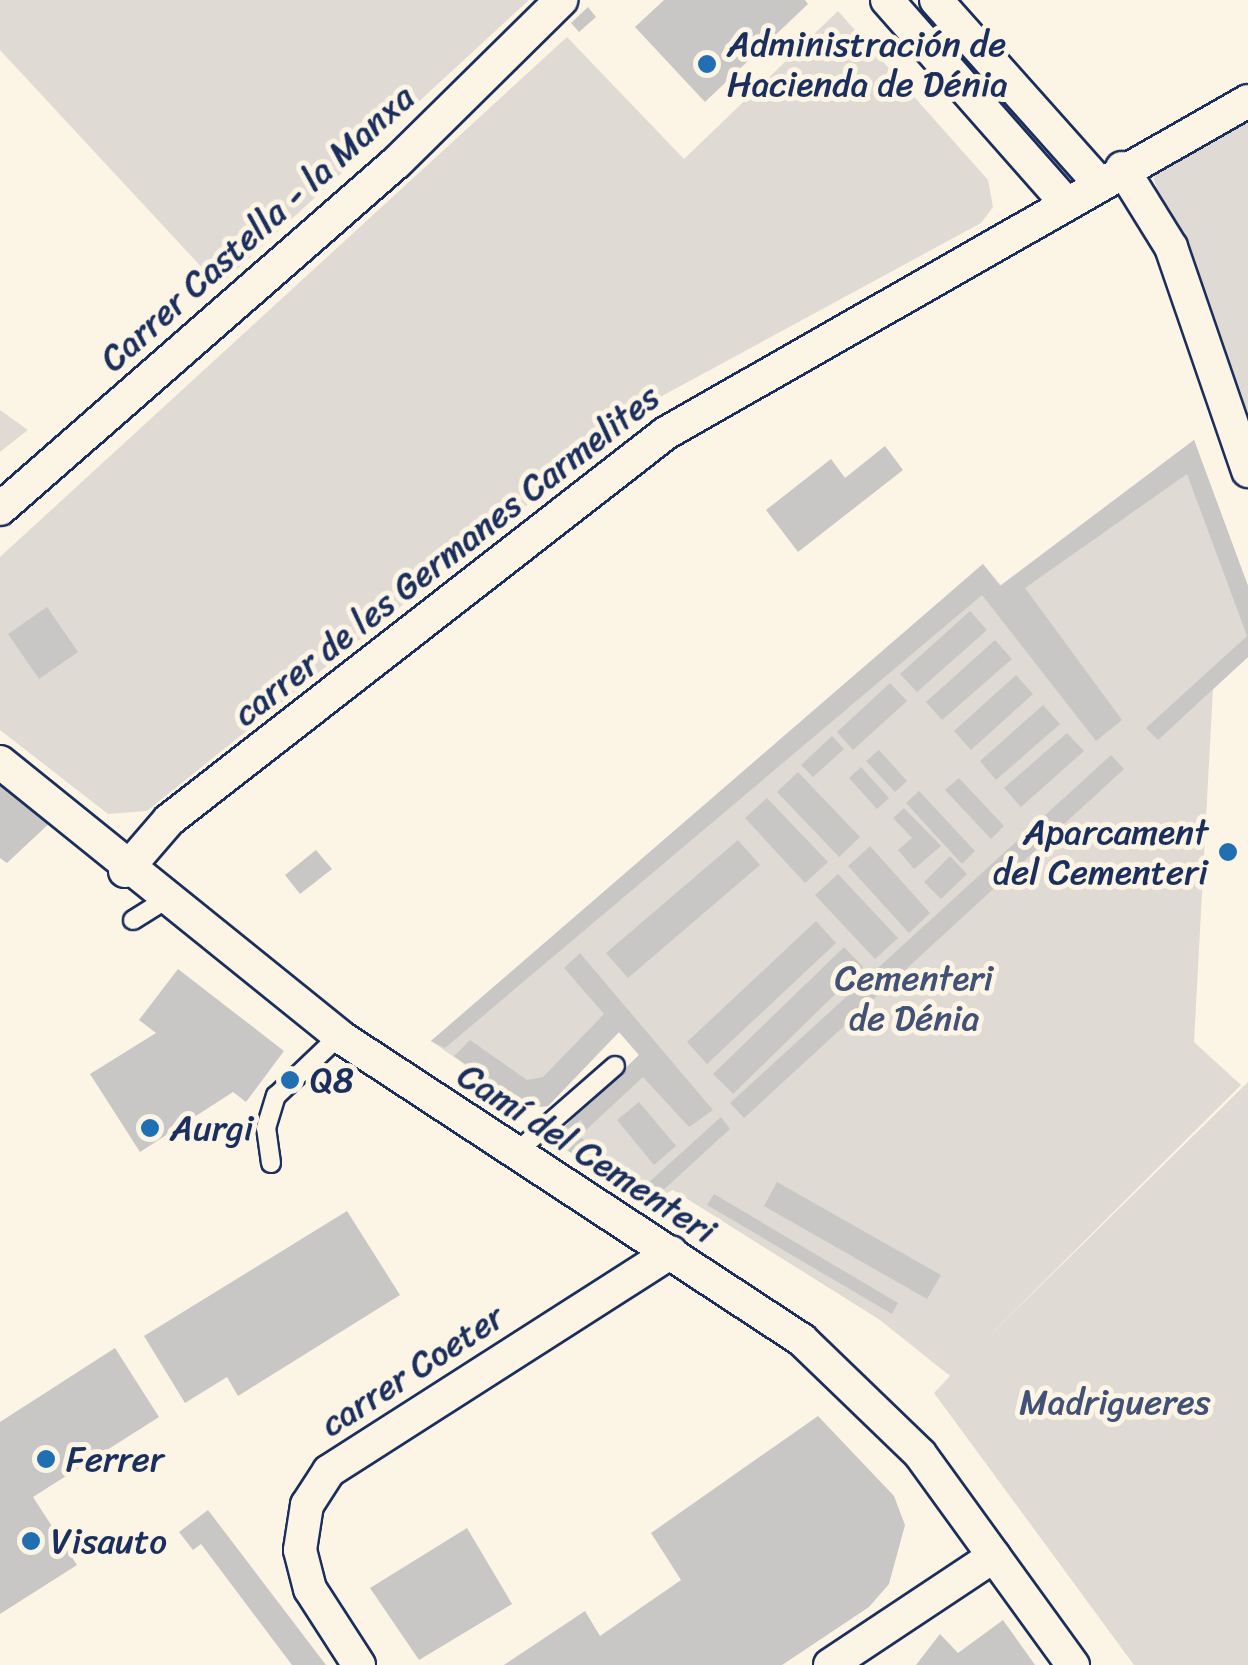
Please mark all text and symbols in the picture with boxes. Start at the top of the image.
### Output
place label: Administración de Hacienda de Dénia [727,23,1008,105]
marker: Administración de Hacienda de Dénia [696,53,718,75]
street label: Carrer Castella - la Manxa [92,76,422,380]
street label: carrer de les Germanes Carmelites [224,375,668,735]
place label: Aparcament del Cementeri [994,811,1208,893]
marker: Aparcament del Cementeri [1217,841,1239,863]
park label: Cementeri de Dénia [835,957,993,1039]
street label: Camí del Cementeri [450,1054,724,1252]
place label: Q8 [310,1059,354,1101]
marker: Q8 [279,1069,301,1091]
place label: Aurgi [170,1107,253,1149]
marker: Aurgi [139,1117,161,1139]
street label: carrer Coeter [313,1295,511,1445]
park label: Madrigueres [1019,1381,1211,1423]
place label: Ferrer [66,1438,164,1480]
marker: Ferrer [35,1448,57,1470]
place label: Visauto [51,1520,167,1562]
marker: Visauto [20,1530,42,1552]

